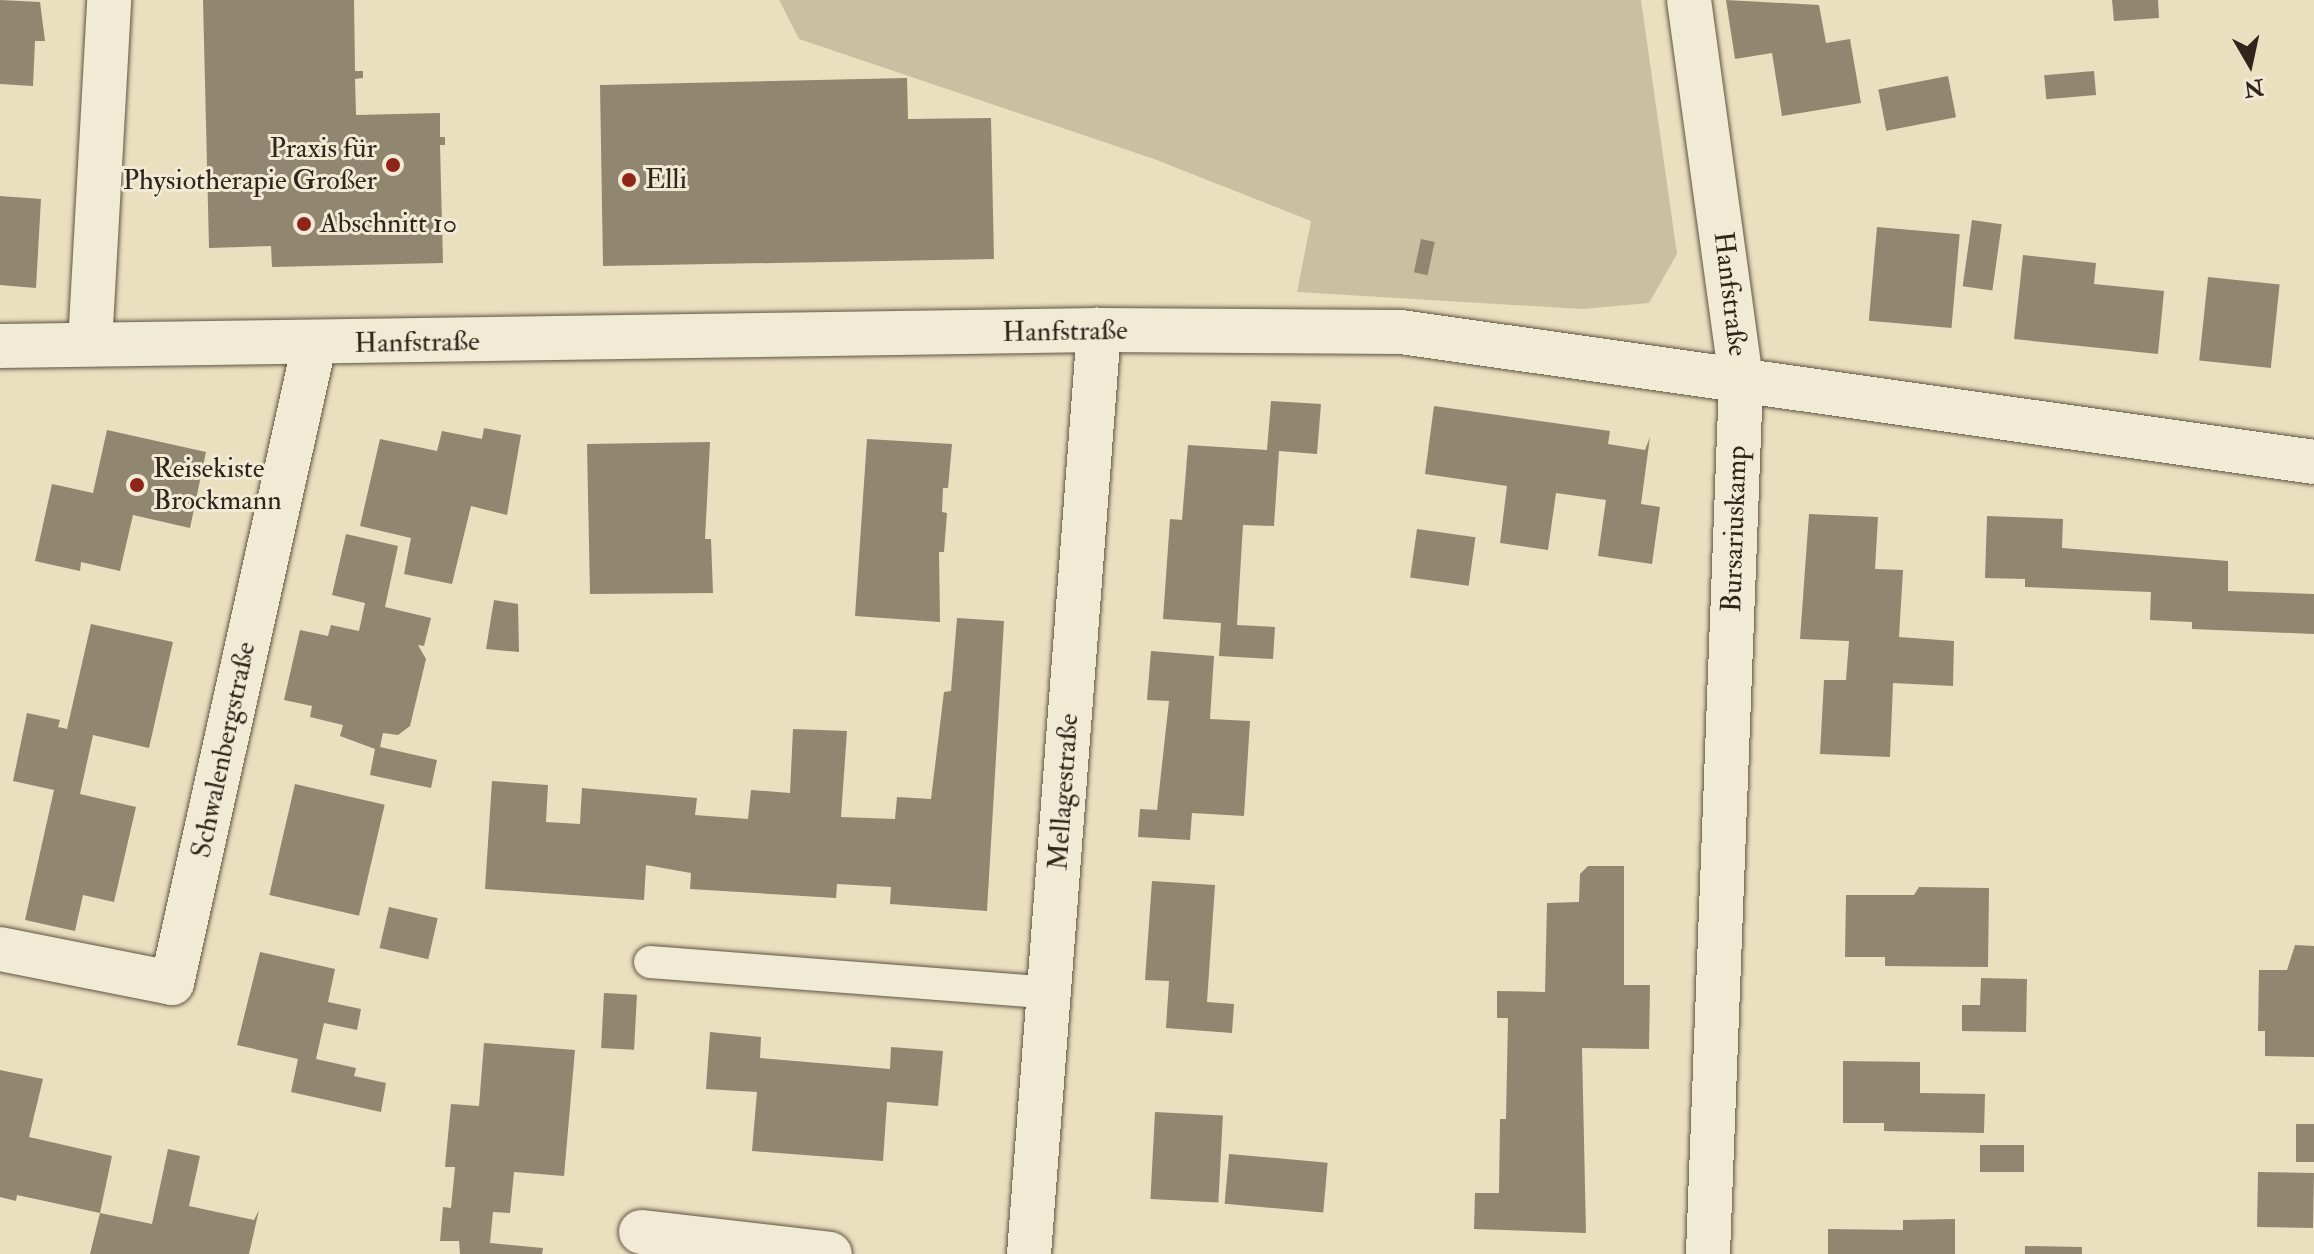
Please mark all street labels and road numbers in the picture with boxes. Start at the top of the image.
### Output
street label: Hanfstraße [1706,230,1754,358]
street label: Hanfstraße [1002,314,1128,350]
street label: Hanfstraße [354,325,480,361]
street label: Bursariuskamp [1715,445,1755,613]
street label: Schwalenbergstraße [185,639,263,861]
street label: Mellagestraße [1042,712,1086,872]

